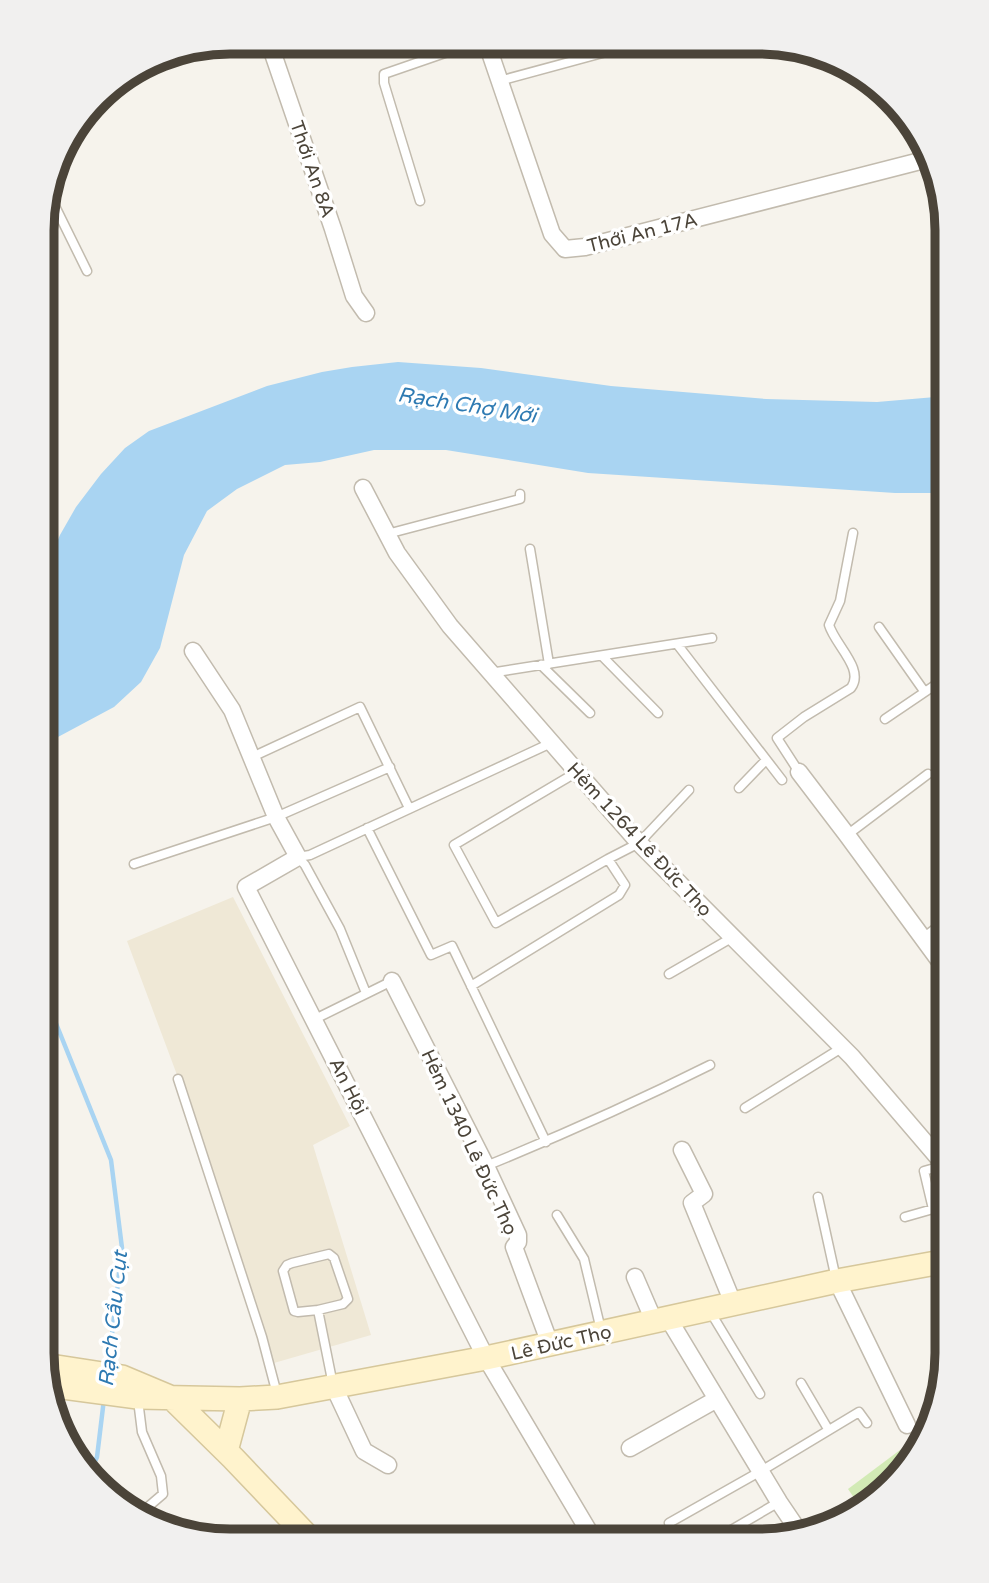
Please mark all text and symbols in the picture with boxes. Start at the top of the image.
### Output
street label: Thới An 8A [285,118,339,221]
street label: Thới An 17A [585,209,700,257]
water label: Rạch Chợ Mới [396,382,541,429]
street label: Hẻm 1264 Lê Đức Thọ [562,758,716,921]
street label: Hẻm 1340 Lê Đức Thọ [416,1046,522,1239]
street label: An Hội [324,1054,372,1119]
water label: Rạch Cầu Cụt [94,1248,133,1388]
street label: Lê Đức Thọ [509,1321,614,1365]

